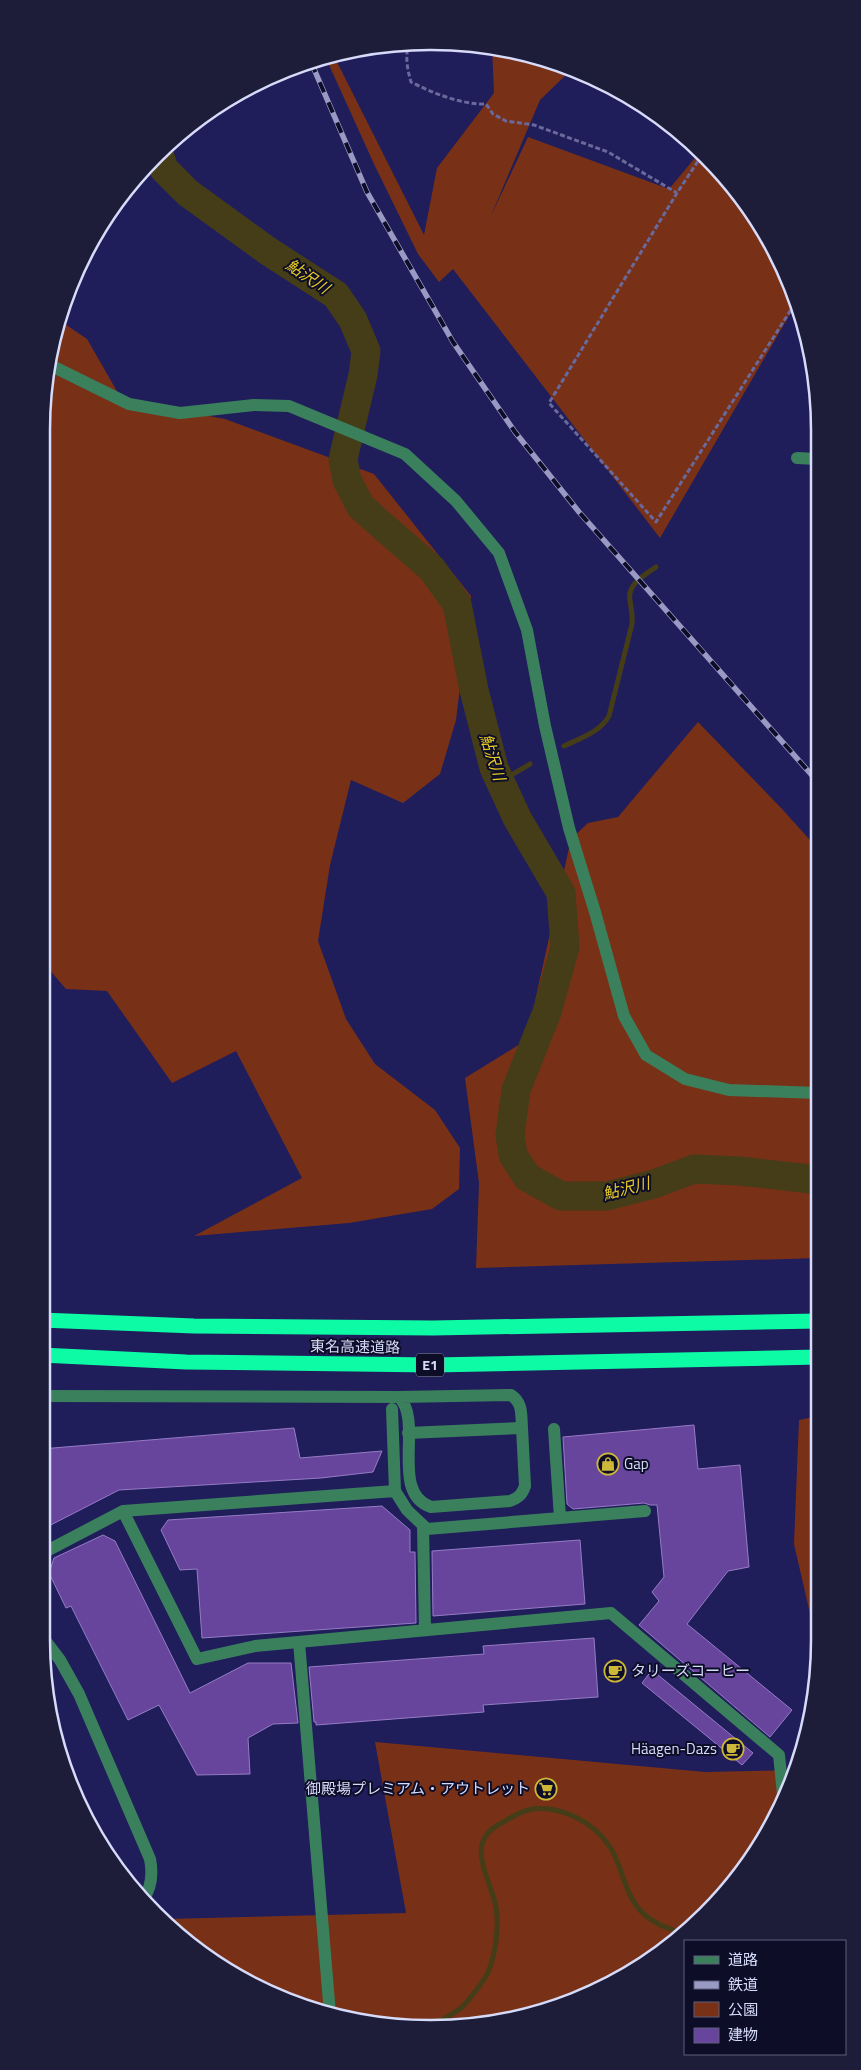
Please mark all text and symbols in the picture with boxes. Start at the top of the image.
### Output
water label: 鮎沢川 [281,253,336,300]
water label: 鮎沢川 [474,730,512,785]
water label: 鮎沢川 [600,1170,654,1205]
street label: 東名高速道路 [310,1334,400,1359]
road number: E1 [416,1354,444,1376]
shop icon: Gap [596,1452,620,1476]
place label: Gap [624,1452,649,1475]
cafe icon: タリーズコーヒー [603,1659,627,1683]
place label: タリーズコーヒー [631,1659,750,1682]
place label: Häagen-Dazs [631,1737,717,1760]
cafe icon: Häagen-Dazs [721,1737,745,1761]
place label: 御殿場プレミアム・アウトレット [306,1777,530,1800]
supermarket icon: 御殿場プレミアム・アウトレット [534,1777,558,1801]
legend [684,1940,846,2055]
text: 道路 [728,1948,758,1971]
text: 鉄道 [728,1973,758,1996]
text: 公園 [728,1998,758,2021]
text: 建物 [728,2023,758,2046]

